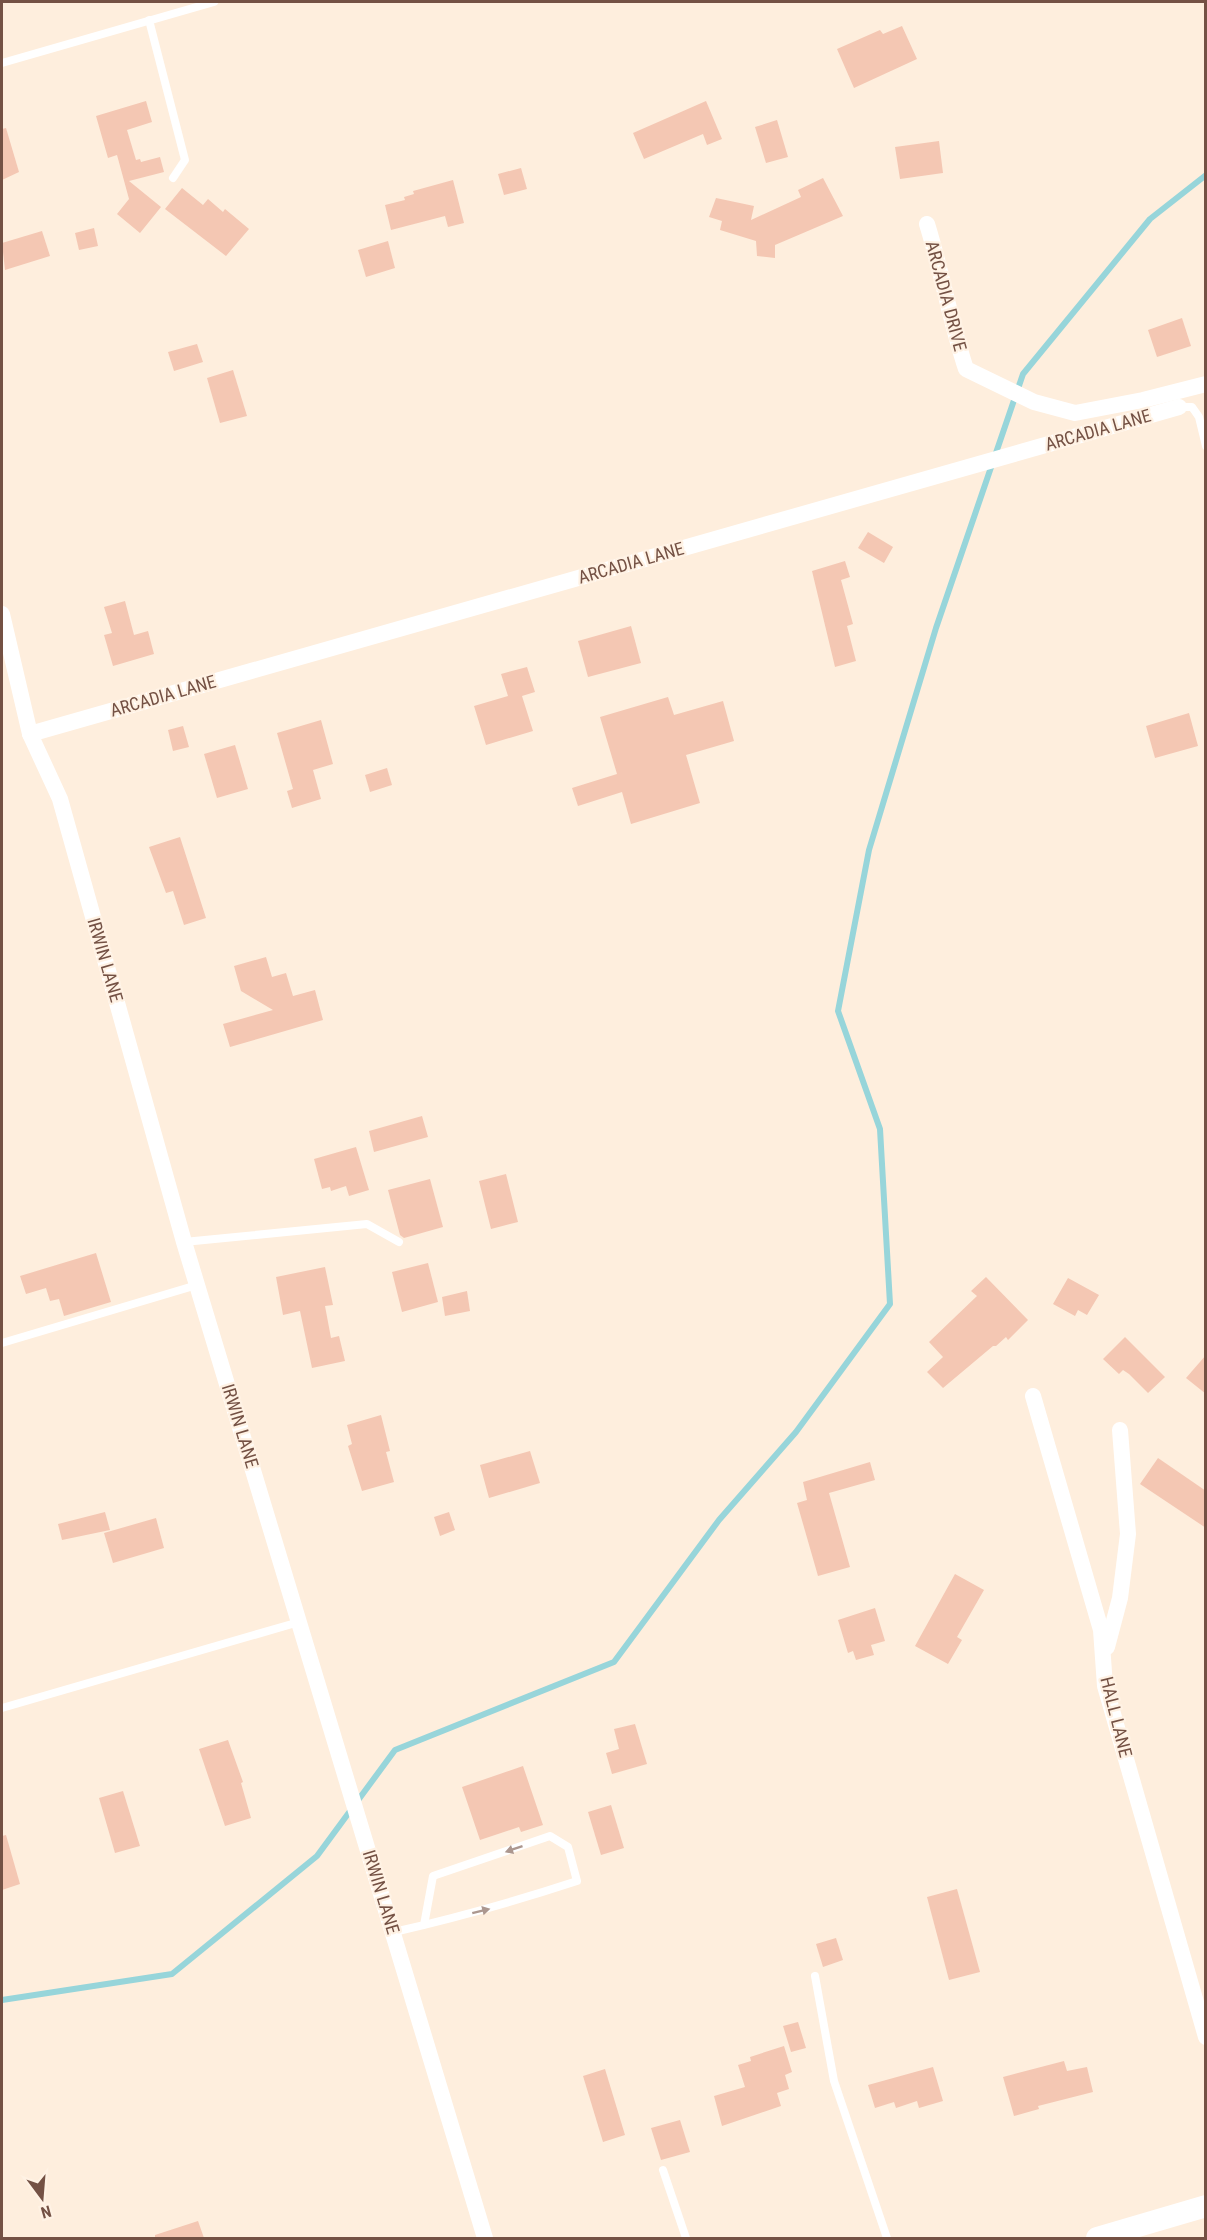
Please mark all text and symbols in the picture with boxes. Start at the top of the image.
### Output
street label: ARCADIA DRIVE [922,238,971,353]
street label: ARCADIA LANE [1042,404,1153,455]
street label: ARCADIA LANE [575,537,686,588]
street label: ARCADIA LANE [107,670,218,721]
street label: IRWIN LANE [83,915,128,1005]
street label: IRWIN LANE [218,1381,263,1470]
street label: HALL LANE [1096,1674,1137,1759]
one-way arrow [505,1844,523,1854]
street label: IRWIN LANE [359,1847,404,1936]
one-way arrow [472,1906,490,1915]
north arrow [12,2168,72,2228]
text: N [39,2201,53,2222]

